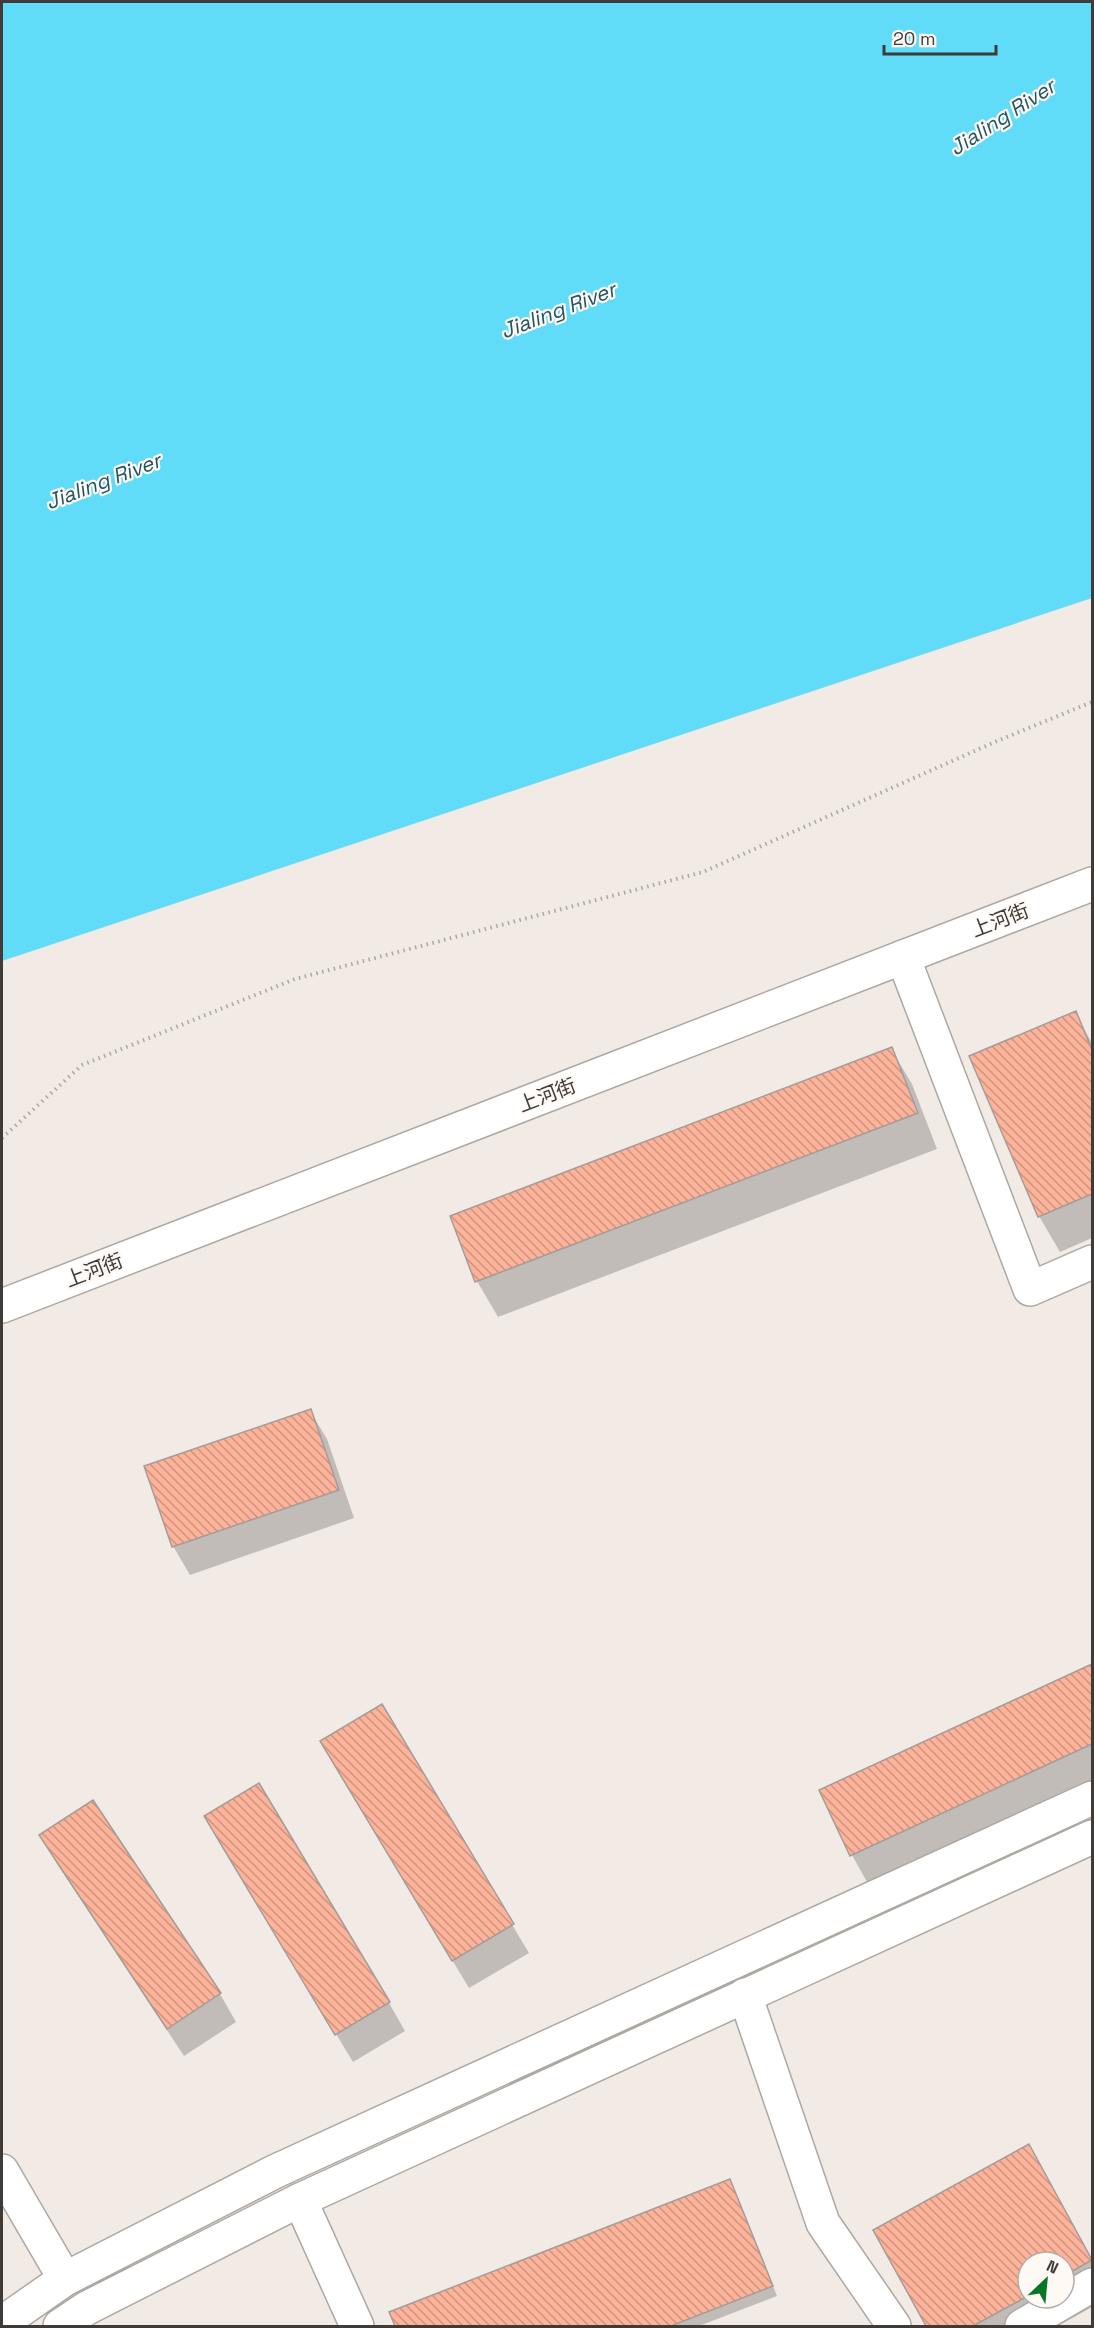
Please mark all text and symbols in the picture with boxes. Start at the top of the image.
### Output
scale bar [884,18,996,56]
text: 20 m [893,27,936,50]
water label: Jialing River [944,71,1062,161]
water label: Jialing River [497,275,621,344]
water label: Jialing River [42,446,166,515]
street label: 上河街 [967,897,1033,943]
street label: 上河街 [514,1072,580,1118]
street label: 上河街 [61,1247,127,1293]
north arrow [1016,2250,1076,2310]
text: N [1043,2255,1062,2279]

